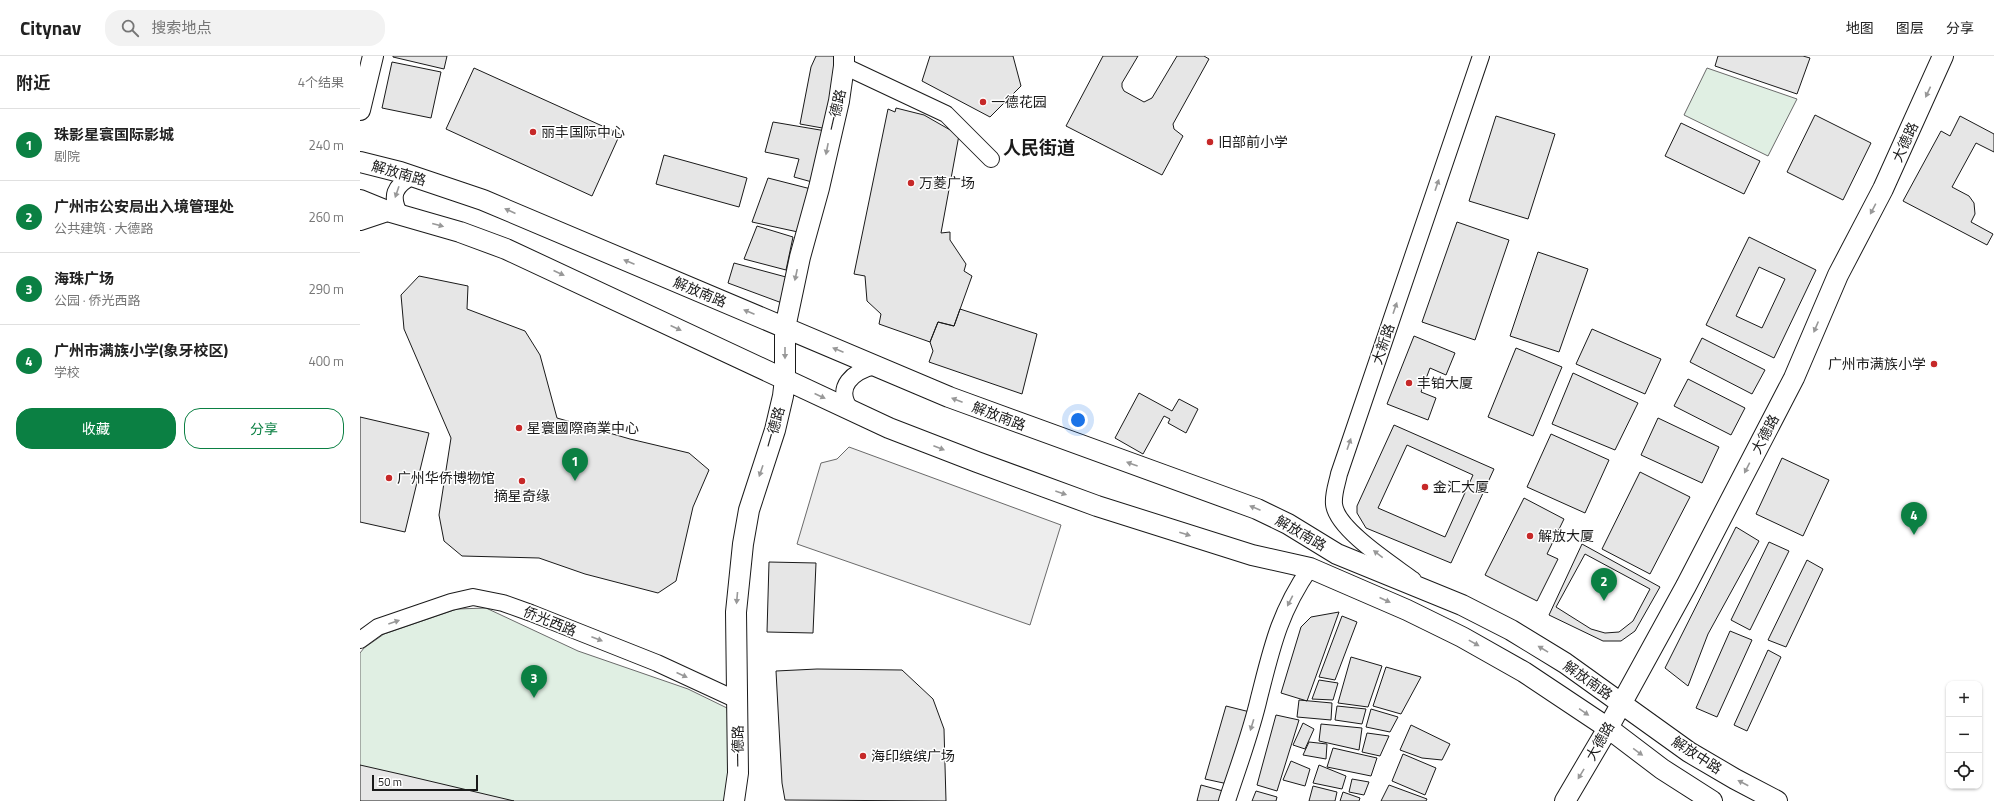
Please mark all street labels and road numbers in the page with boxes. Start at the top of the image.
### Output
street label: 一德路 [821,87,850,133]
street label: 大德路 [1886,118,1923,165]
street label: 解放南路 [369,155,429,190]
street label: 解放南路 [670,271,730,312]
street label: 大新路 [1366,321,1399,367]
street label: 解放南路 [969,396,1029,435]
street label: 一德路 [758,404,789,450]
street label: 大德路 [1745,410,1784,457]
street label: 解放南路 [1272,509,1331,556]
street label: 侨光西路 [520,600,580,641]
street label: 解放南路 [1559,655,1617,704]
street label: 大德路 [1580,717,1619,764]
street label: 一德路 [727,725,748,767]
street label: 解放中路 [1668,731,1726,779]

